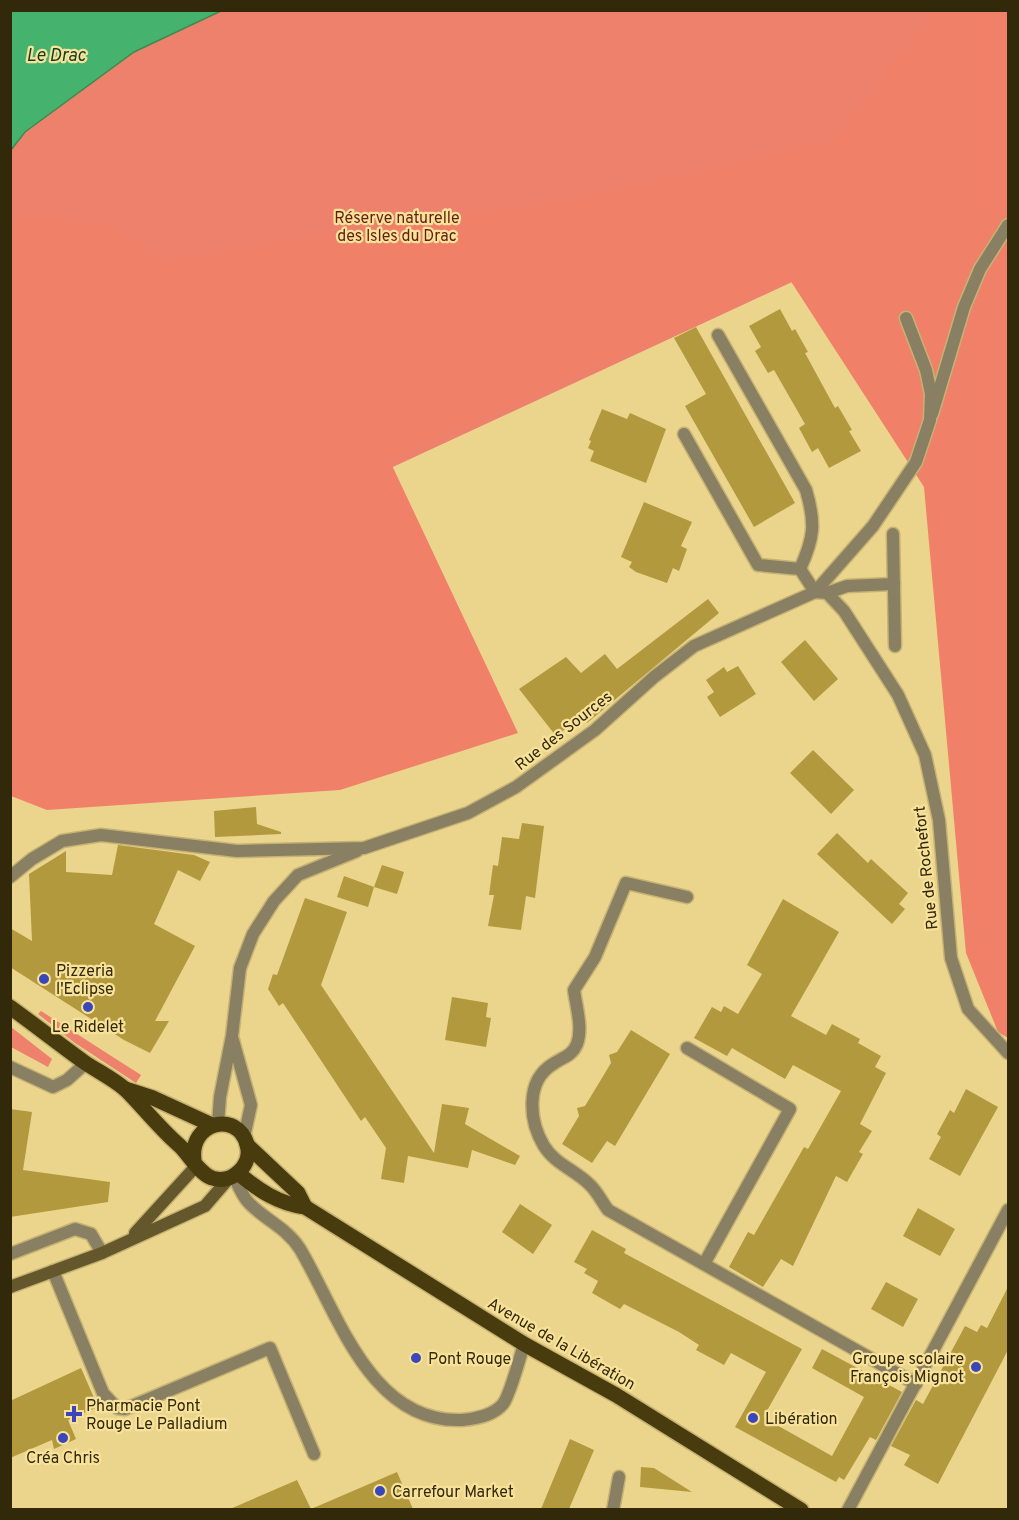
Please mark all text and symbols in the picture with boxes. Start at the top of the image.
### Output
water label: Le Drac [26,45,86,68]
park label: Réserve naturelle des Isles du Drac [334,209,460,247]
street label: Rue des Sources [512,687,617,776]
street label: Rue de Rochefort [911,805,943,931]
place label: Pizzeria l'Eclipse [56,962,114,1000]
marker: Pizzeria l'Eclipse [37,972,51,986]
marker: Le Ridelet [81,1000,95,1014]
place label: Le Ridelet [52,1018,124,1038]
street label: Avenue de la Libération [483,1294,639,1395]
place label: Pont Rouge [428,1350,511,1370]
place label: Groupe scolaire François Mignot [850,1350,964,1388]
marker: Pont Rouge [409,1351,423,1365]
marker: Groupe scolaire François Mignot [969,1360,983,1374]
place label: Pharmacie Pont Rouge Le Palladium [86,1397,228,1435]
marker: Pharmacie Pont Rouge Le Palladium [67,1407,81,1421]
place label: Libération [765,1410,838,1430]
marker: Libération [746,1411,760,1425]
marker: Créa Chris [56,1431,70,1445]
place label: Créa Chris [26,1449,100,1469]
place label: Carrefour Market [392,1483,514,1503]
marker: Carrefour Market [373,1484,387,1498]

